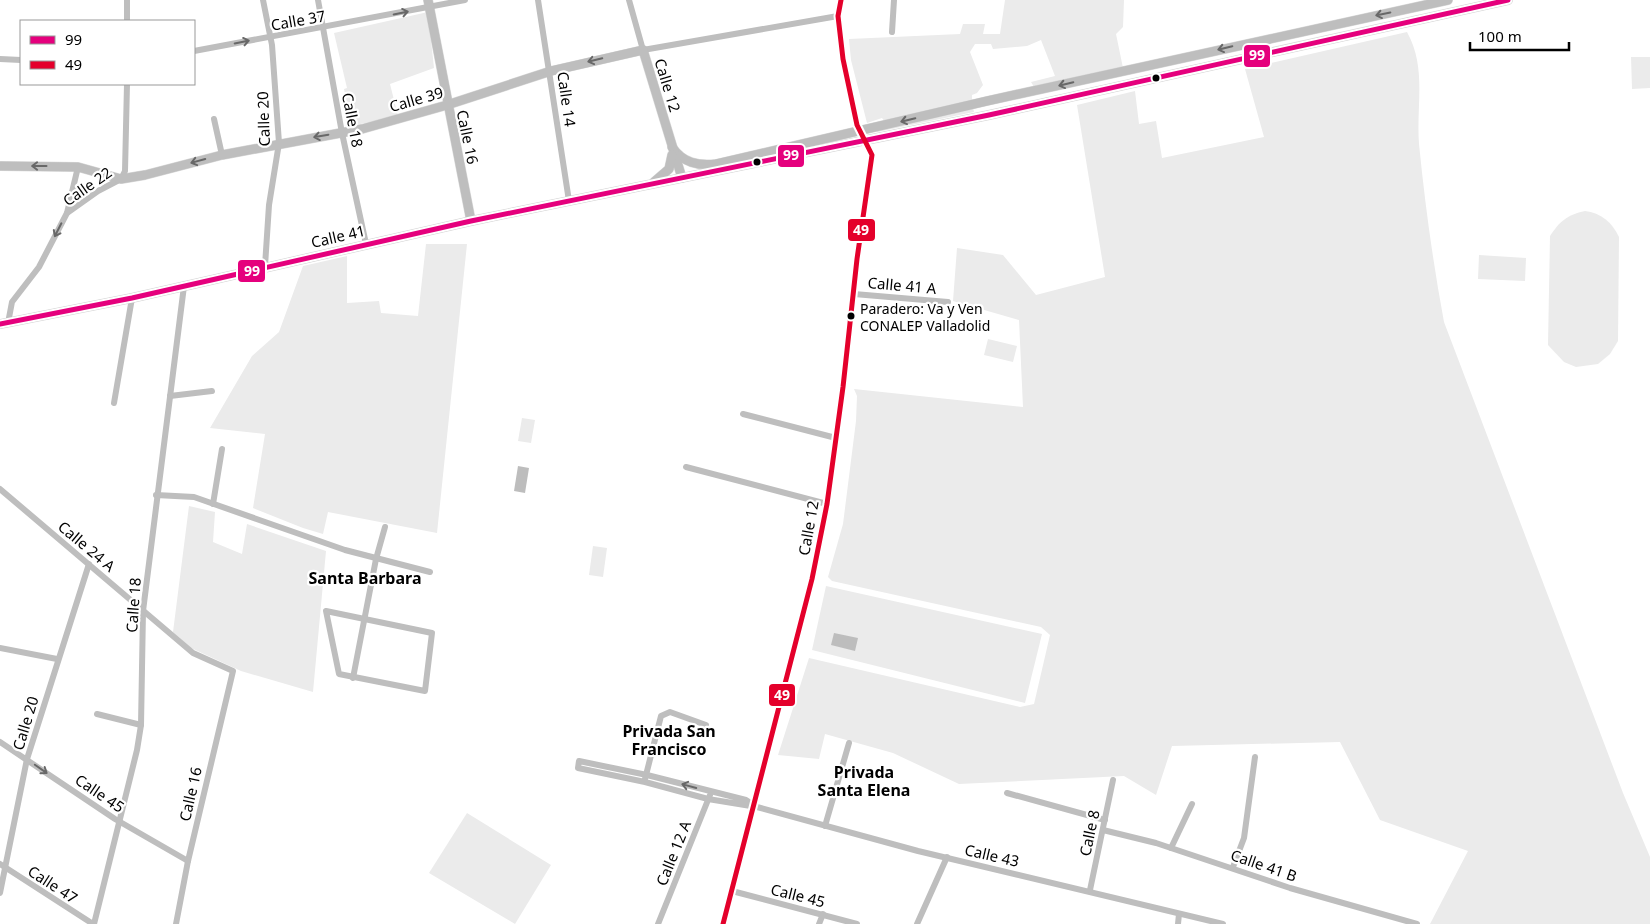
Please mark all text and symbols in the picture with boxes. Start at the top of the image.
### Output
street label: Calle 37 [269,5,327,35]
one-way arrow [393,8,409,17]
one-way arrow [1376,9,1392,19]
legend [20,20,195,85]
scale bar [1470,20,1569,52]
text: 100 m [1478,26,1522,46]
text: 99 [65,29,82,49]
one-way arrow [233,37,249,47]
one-way arrow [1217,44,1233,53]
line badge: 99 [1243,44,1271,68]
text: 99 [1249,45,1265,64]
text: 49 [65,54,82,74]
one-way arrow [588,56,604,65]
street label: Calle 12 [650,56,686,114]
street label: Calle 14 [553,70,581,128]
unlabelled marker [1151,73,1161,83]
one-way arrow [1058,80,1074,89]
street label: Calle 39 [387,82,445,116]
street label: Calle 20 [252,91,274,147]
street label: Calle 18 [338,91,368,149]
street label: Calle 16 [452,108,484,166]
one-way arrow [900,116,916,125]
one-way arrow [313,132,329,142]
line badge: 99 [777,144,805,168]
text: 99 [783,145,799,164]
one-way arrow [190,157,206,167]
unlabelled marker [752,157,762,167]
one-way arrow [31,161,48,171]
street label: Calle 22 [59,162,115,210]
line badge: 49 [847,218,876,242]
street label: Calle 41 [309,220,367,252]
text: 49 [853,220,869,239]
one-way arrow [53,223,63,238]
line badge: 99 [237,259,266,283]
text: 99 [244,261,260,280]
street label: Calle 41 A [867,272,937,298]
place label: Paradero: Va y Ven CONALEP Valladolid [860,299,990,335]
marker: Paradero: Va y Ven CONALEP Valladolid [846,311,856,321]
street label: Calle 12 [793,499,823,557]
street label: Calle 24 A [54,516,120,576]
district label: Santa Barbara [309,567,421,589]
street label: Calle 18 [121,577,145,633]
line badge: 49 [768,683,796,707]
text: 49 [774,685,790,704]
street label: Calle 20 [7,694,43,752]
district label: Privada San Francisco [622,720,716,760]
district label: Privada Santa Elena [818,761,910,801]
one-way arrow [34,764,48,774]
street label: Calle 16 [174,765,206,823]
street label: Calle 45 [72,769,128,817]
one-way arrow [682,781,698,791]
street label: Calle 8 [1074,808,1104,858]
street label: Calle 12 A [651,817,695,889]
street label: Calle 43 [963,839,1021,871]
street label: Calle 41 B [1228,844,1300,886]
street label: Calle 47 [24,861,82,907]
street label: Calle 45 [769,879,827,911]

